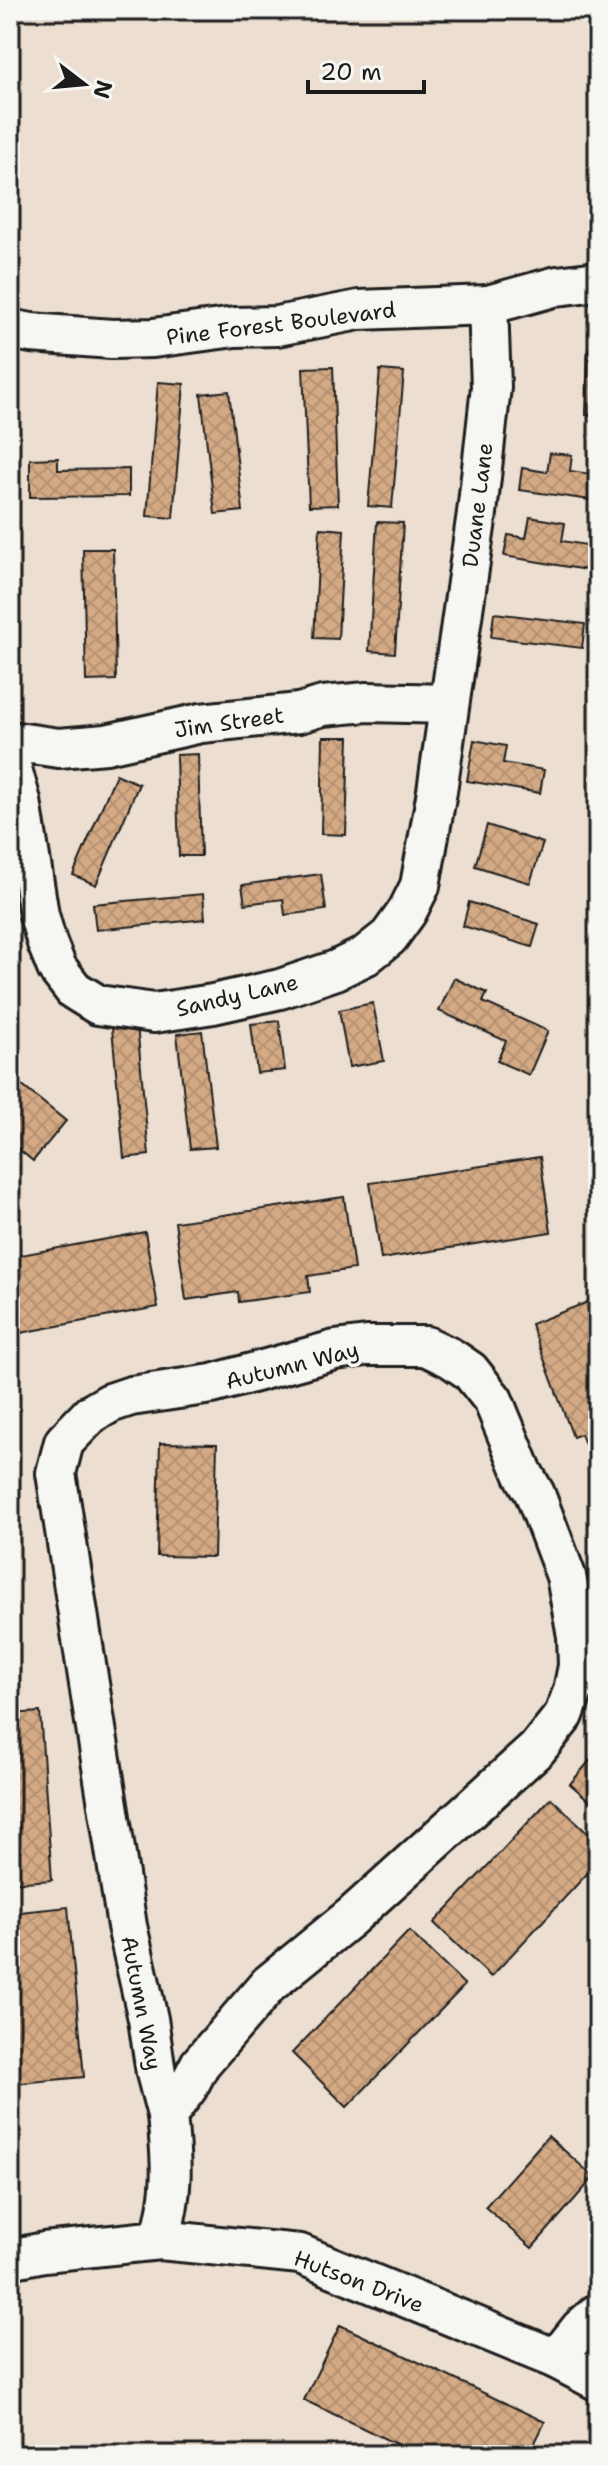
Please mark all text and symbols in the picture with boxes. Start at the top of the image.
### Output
north arrow [44,44,124,124]
scale bar [308,44,424,94]
text: 20 m [320,56,382,88]
text: N [86,77,119,102]
street label: Pine Forest Boulevard [165,295,398,352]
street label: Duane Lane [455,441,500,569]
street label: Jim Street [172,700,286,745]
street label: Sandy Lane [173,967,301,1024]
street label: Autumn Way [222,1335,362,1396]
street label: Autumn Way [114,1933,169,2073]
street label: Hutson Drive [290,2243,428,2320]

